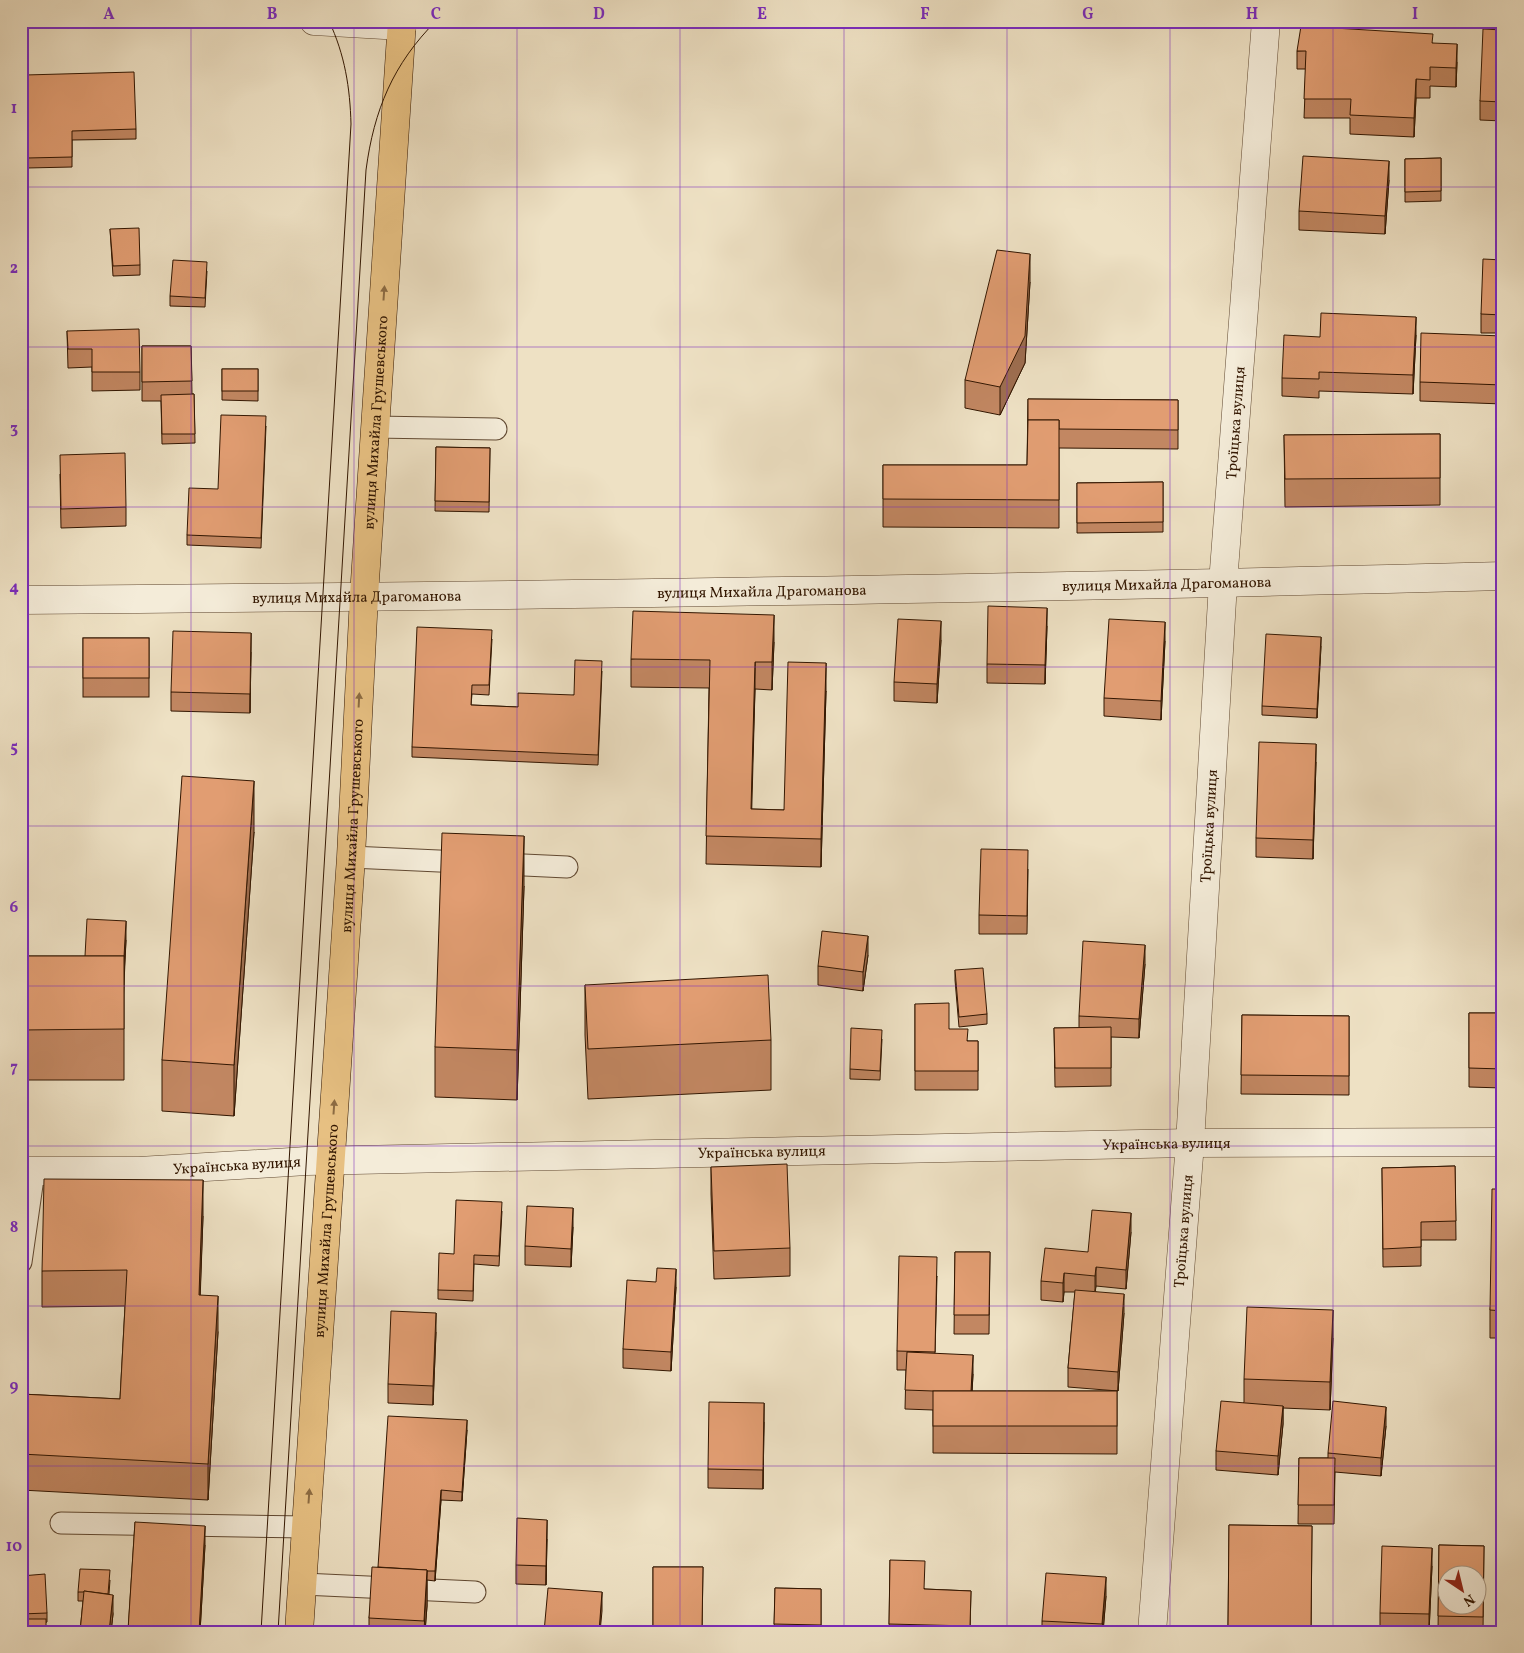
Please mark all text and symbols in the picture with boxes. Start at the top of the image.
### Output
text: A [103,4,115,26]
text: B [267,4,278,26]
text: C [431,4,441,26]
text: D [593,4,605,26]
text: E [757,4,767,26]
text: F [920,4,930,26]
text: G [1082,4,1094,26]
text: H [1246,4,1258,26]
text: I [1412,4,1418,26]
text: 1 [11,98,17,120]
text: 2 [10,258,18,280]
one-way arrow [380,285,388,301]
street label: вулиця Михайла Грушевського [359,315,395,530]
street label: Троїцька вулиця [1222,365,1252,480]
text: 3 [10,418,18,440]
street label: вулиця Михайла Драгоманова [1062,573,1272,598]
text: 4 [9,577,19,599]
street label: вулиця Михайла Драгоманова [657,581,867,605]
street label: вулиця Михайла Драгоманова [252,587,462,610]
one-way arrow [355,692,363,708]
street label: вулиця Михайла Грушевського [337,718,370,933]
text: 5 [10,737,18,759]
street label: Троїцька вулиця [1196,769,1224,883]
text: 6 [10,897,19,919]
text: 7 [10,1057,18,1079]
one-way arrow [330,1098,338,1114]
street label: вулиця Михайла Грушевського [310,1123,345,1339]
street label: Українська вулиця [1102,1134,1231,1157]
street label: Українська вулиця [697,1141,826,1165]
street label: Українська вулиця [172,1152,302,1181]
street label: Троїцька вулиця [1170,1174,1200,1289]
text: 8 [10,1217,18,1239]
text: 9 [10,1376,19,1398]
one-way arrow [305,1488,313,1504]
text: 10 [6,1536,22,1558]
north arrow [1436,1566,1486,1616]
text: N [1459,1589,1478,1610]

